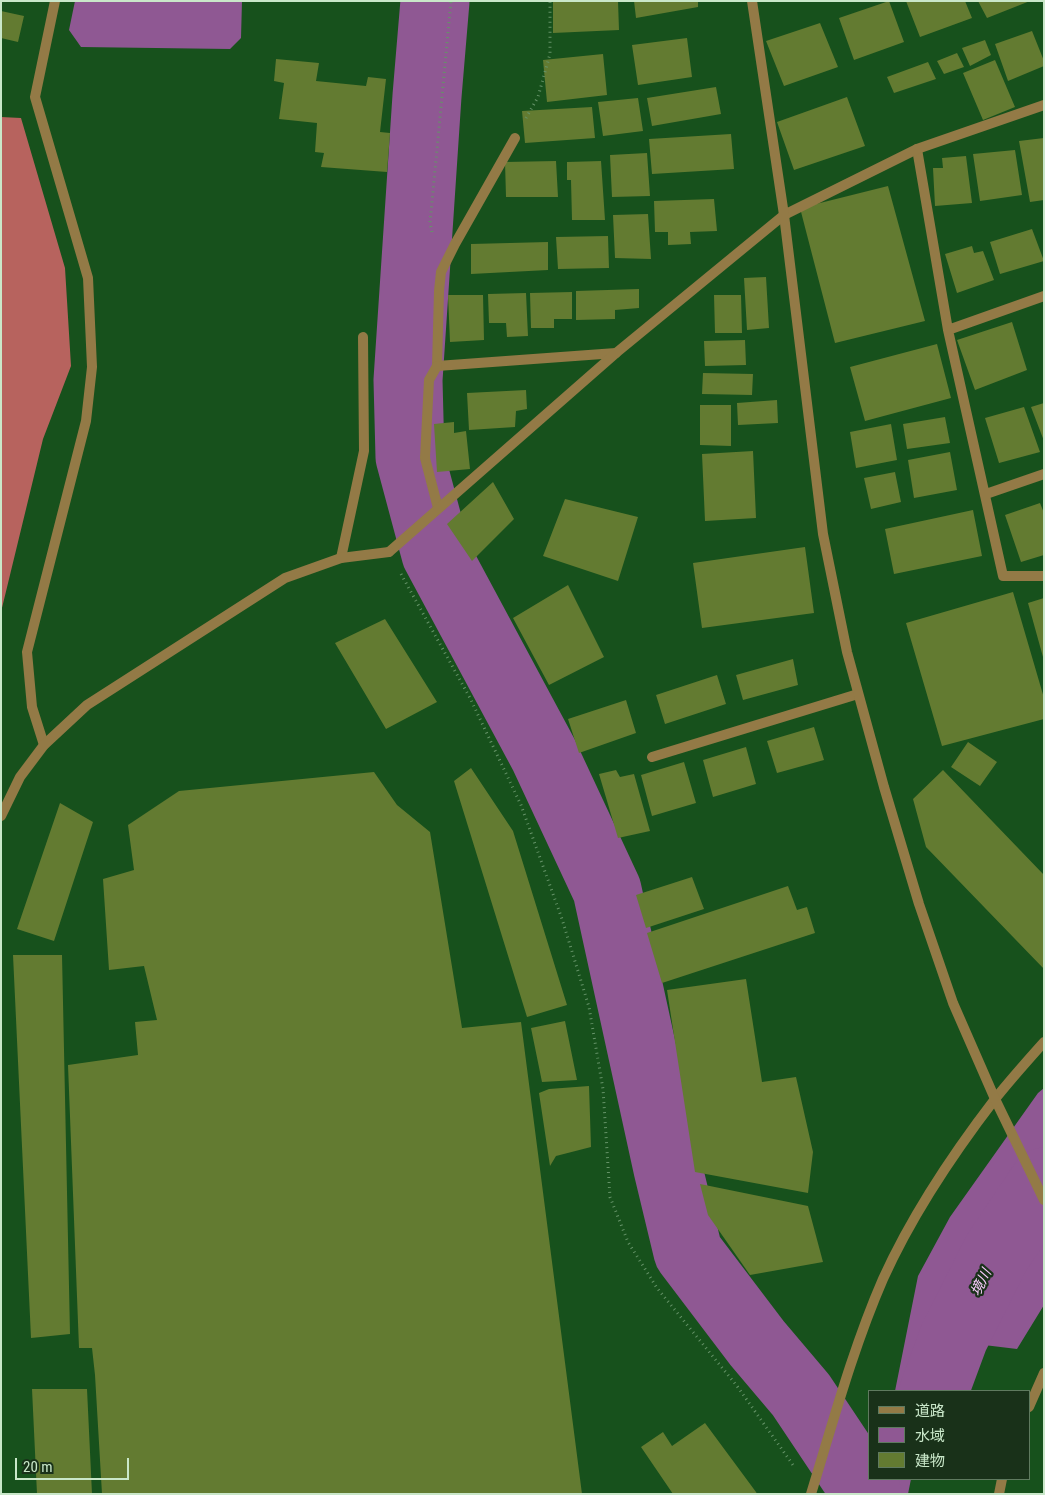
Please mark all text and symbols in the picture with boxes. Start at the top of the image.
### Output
water label: 境川 [968,1267,996,1299]
legend [868,1390,1030,1480]
text: 道路 [915,1402,945,1420]
text: 水域 [915,1427,945,1445]
scale bar [18,1448,131,1480]
text: 建物 [915,1452,945,1470]
text: 20 m [23,1458,53,1476]

